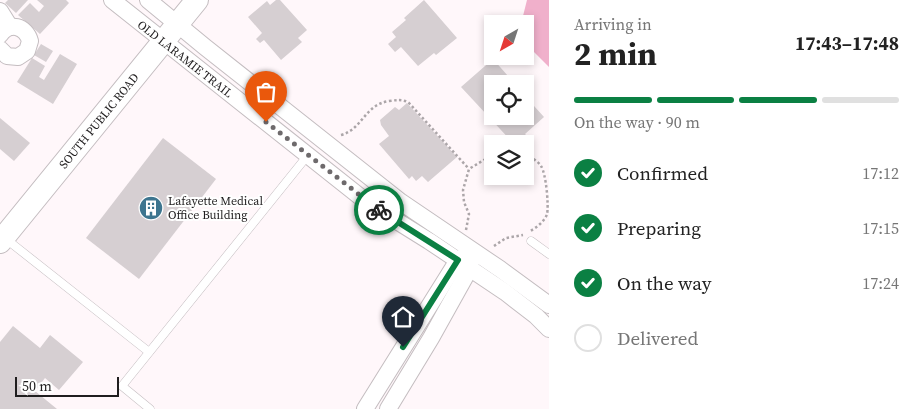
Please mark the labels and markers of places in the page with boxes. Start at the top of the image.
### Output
pin [245,71,287,122]
place label: Lafayette Medical Office Building [168,193,263,223]
building icon: Lafayette Medical Office Building [138,195,164,221]
pin [382,296,424,347]

